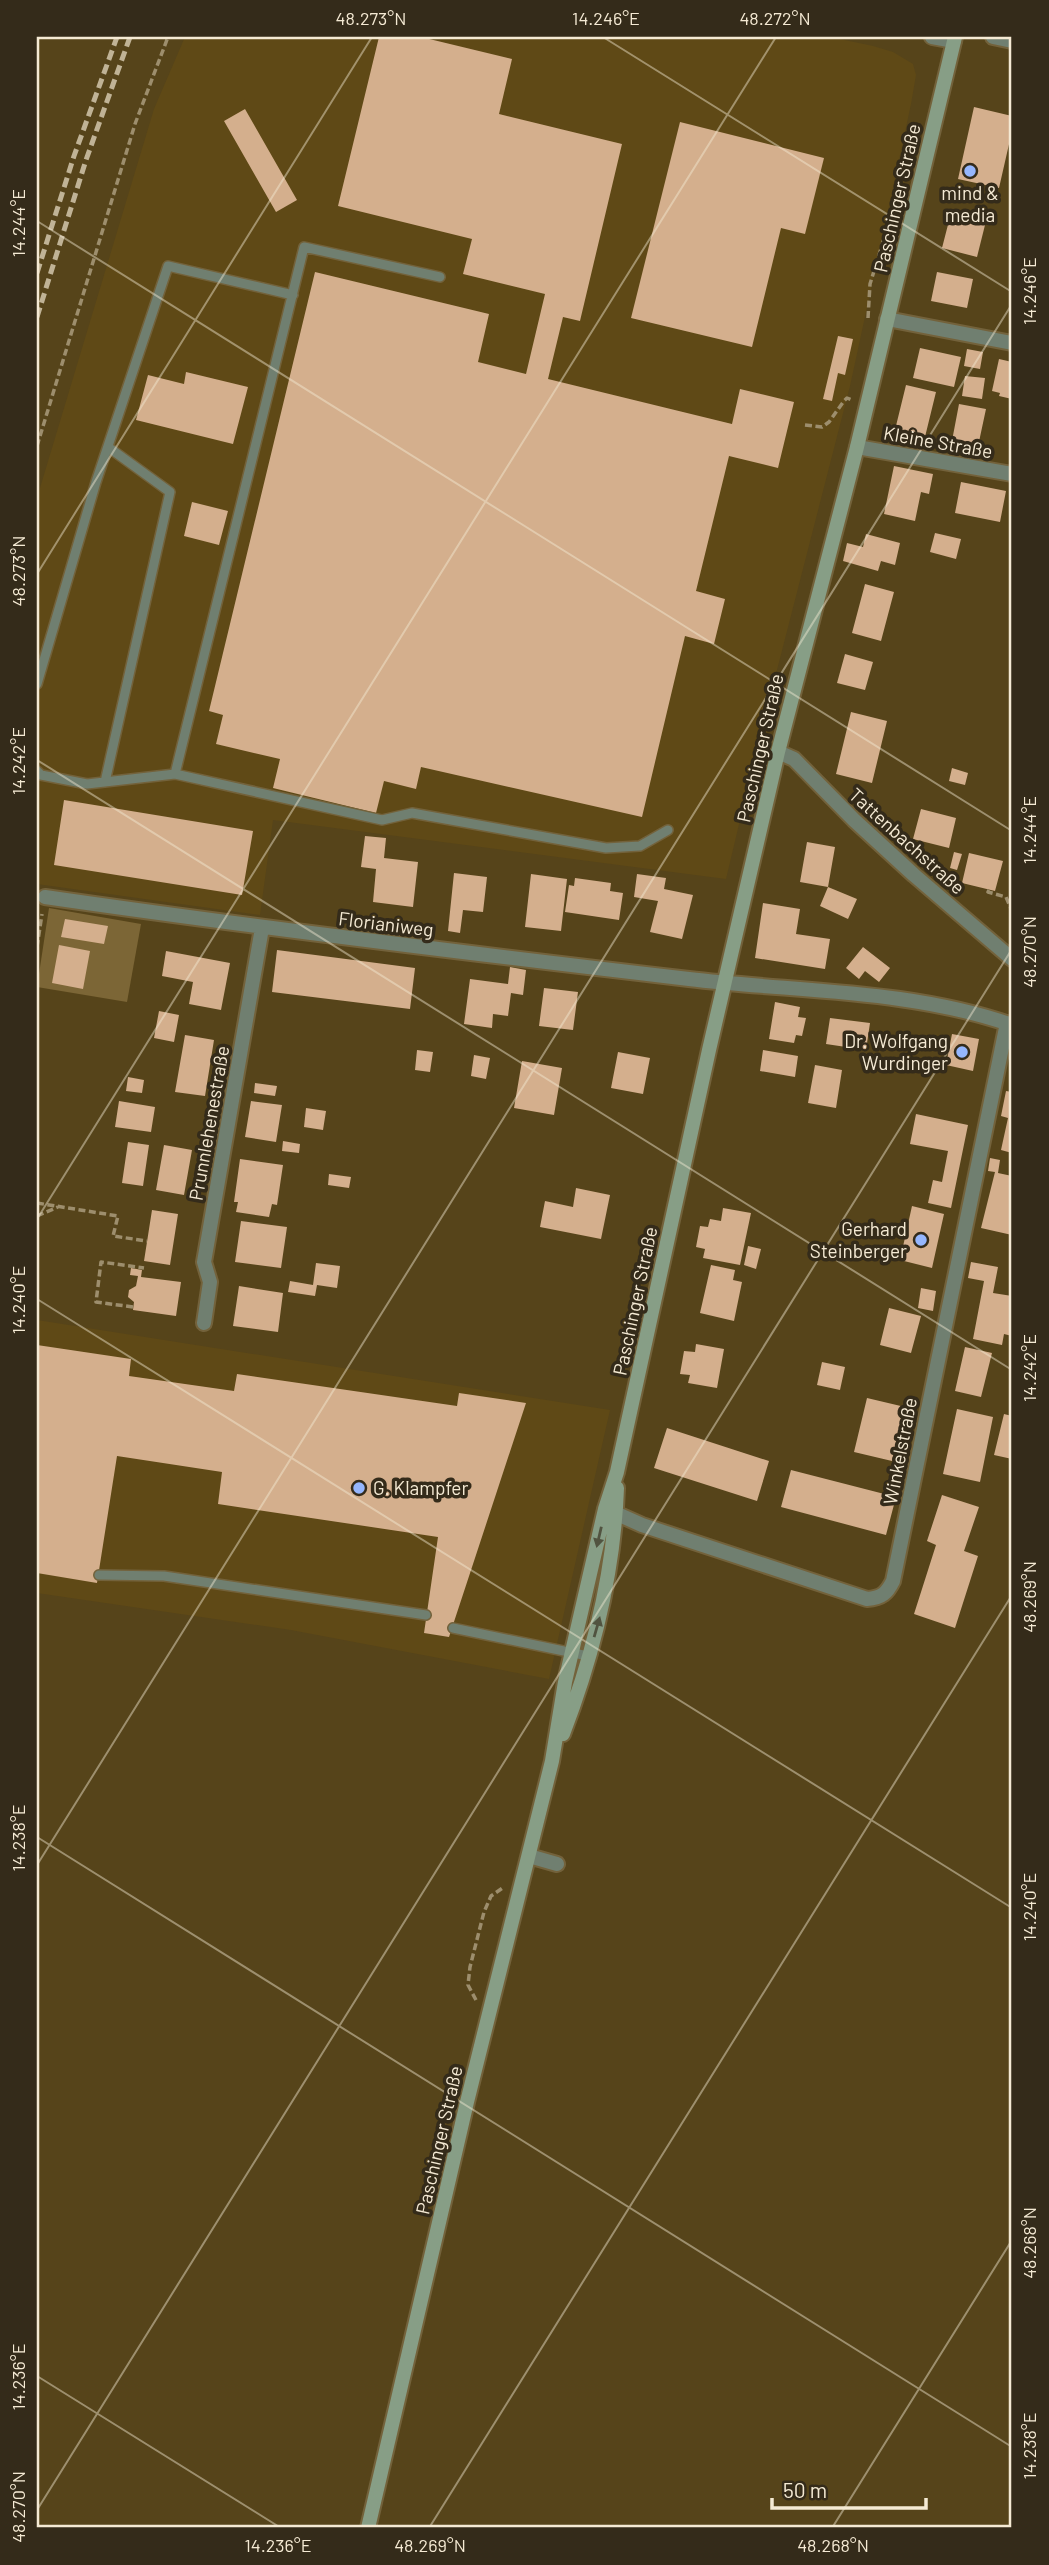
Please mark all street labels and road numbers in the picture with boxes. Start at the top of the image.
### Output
street label: Paschinger Straße [868,121,925,274]
street label: Kleine Straße [882,421,994,462]
street label: Paschinger Straße [731,671,788,824]
street label: Tattenbachstraße [845,783,970,899]
street label: Florianiweg [337,906,435,941]
street label: Prunnlehenestraße [184,1044,233,1202]
street label: Paschinger Straße [608,1224,662,1377]
street label: Winkelstraße [878,1395,921,1506]
street label: Paschinger Straße [410,2063,467,2216]

